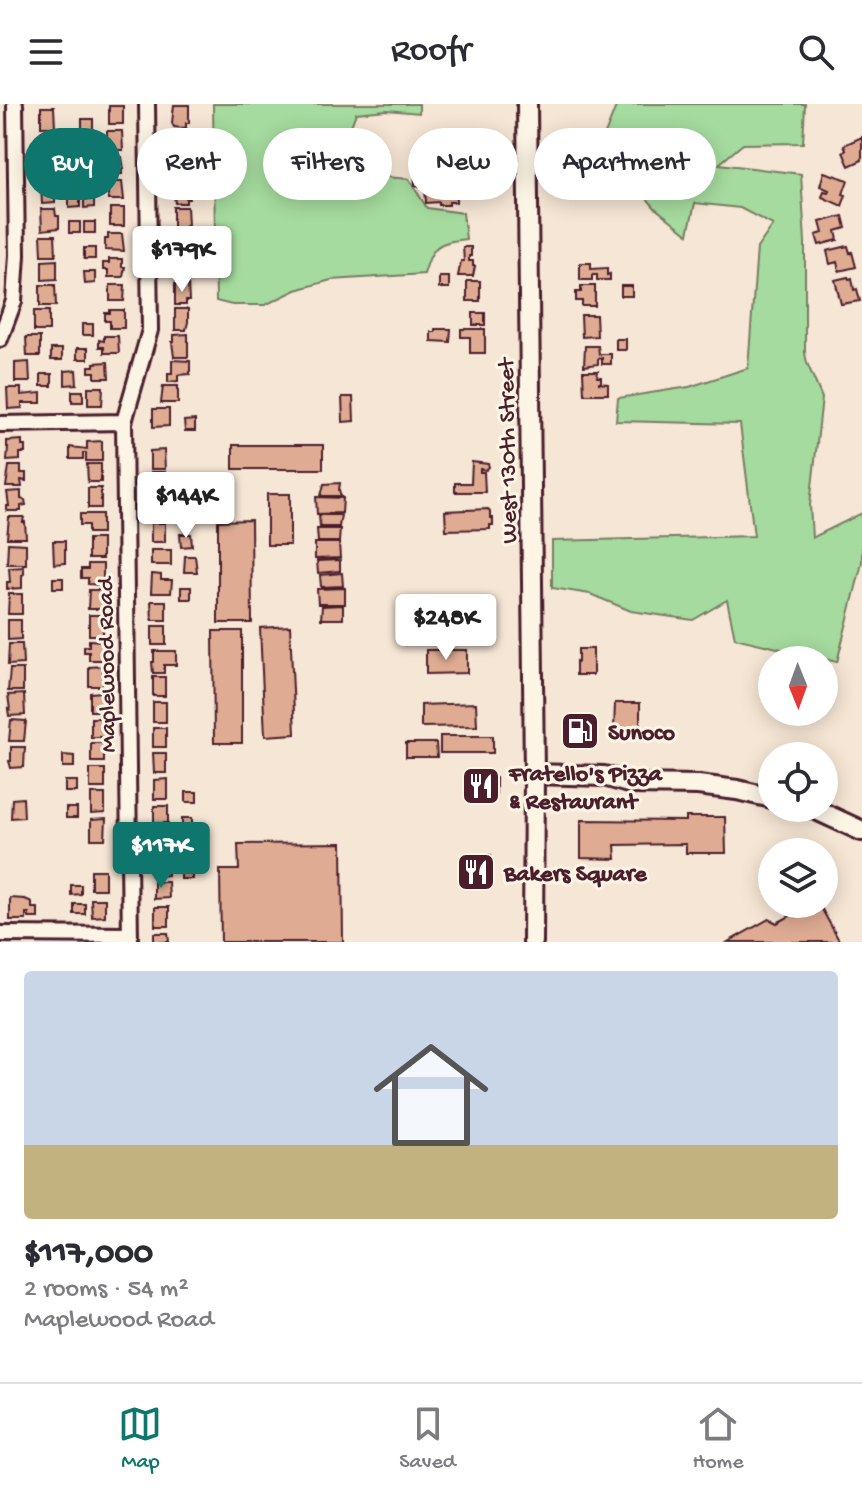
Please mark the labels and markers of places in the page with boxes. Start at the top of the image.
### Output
pin: $179K [126,226,238,294]
pin: $144K [130,472,242,540]
pin: $248K [390,594,502,662]
fuel station icon: Sunoco [559,710,601,752]
place label: Sunoco [608,720,675,749]
place label: Fratello's Pizza & Restaurant [508,761,664,818]
restaurant icon: Fratello's Pizza & Restaurant [460,765,502,807]
pin: $117K [105,822,217,890]
restaurant icon: Bakers Square [455,851,497,893]
place label: Bakers Square [503,861,648,890]

